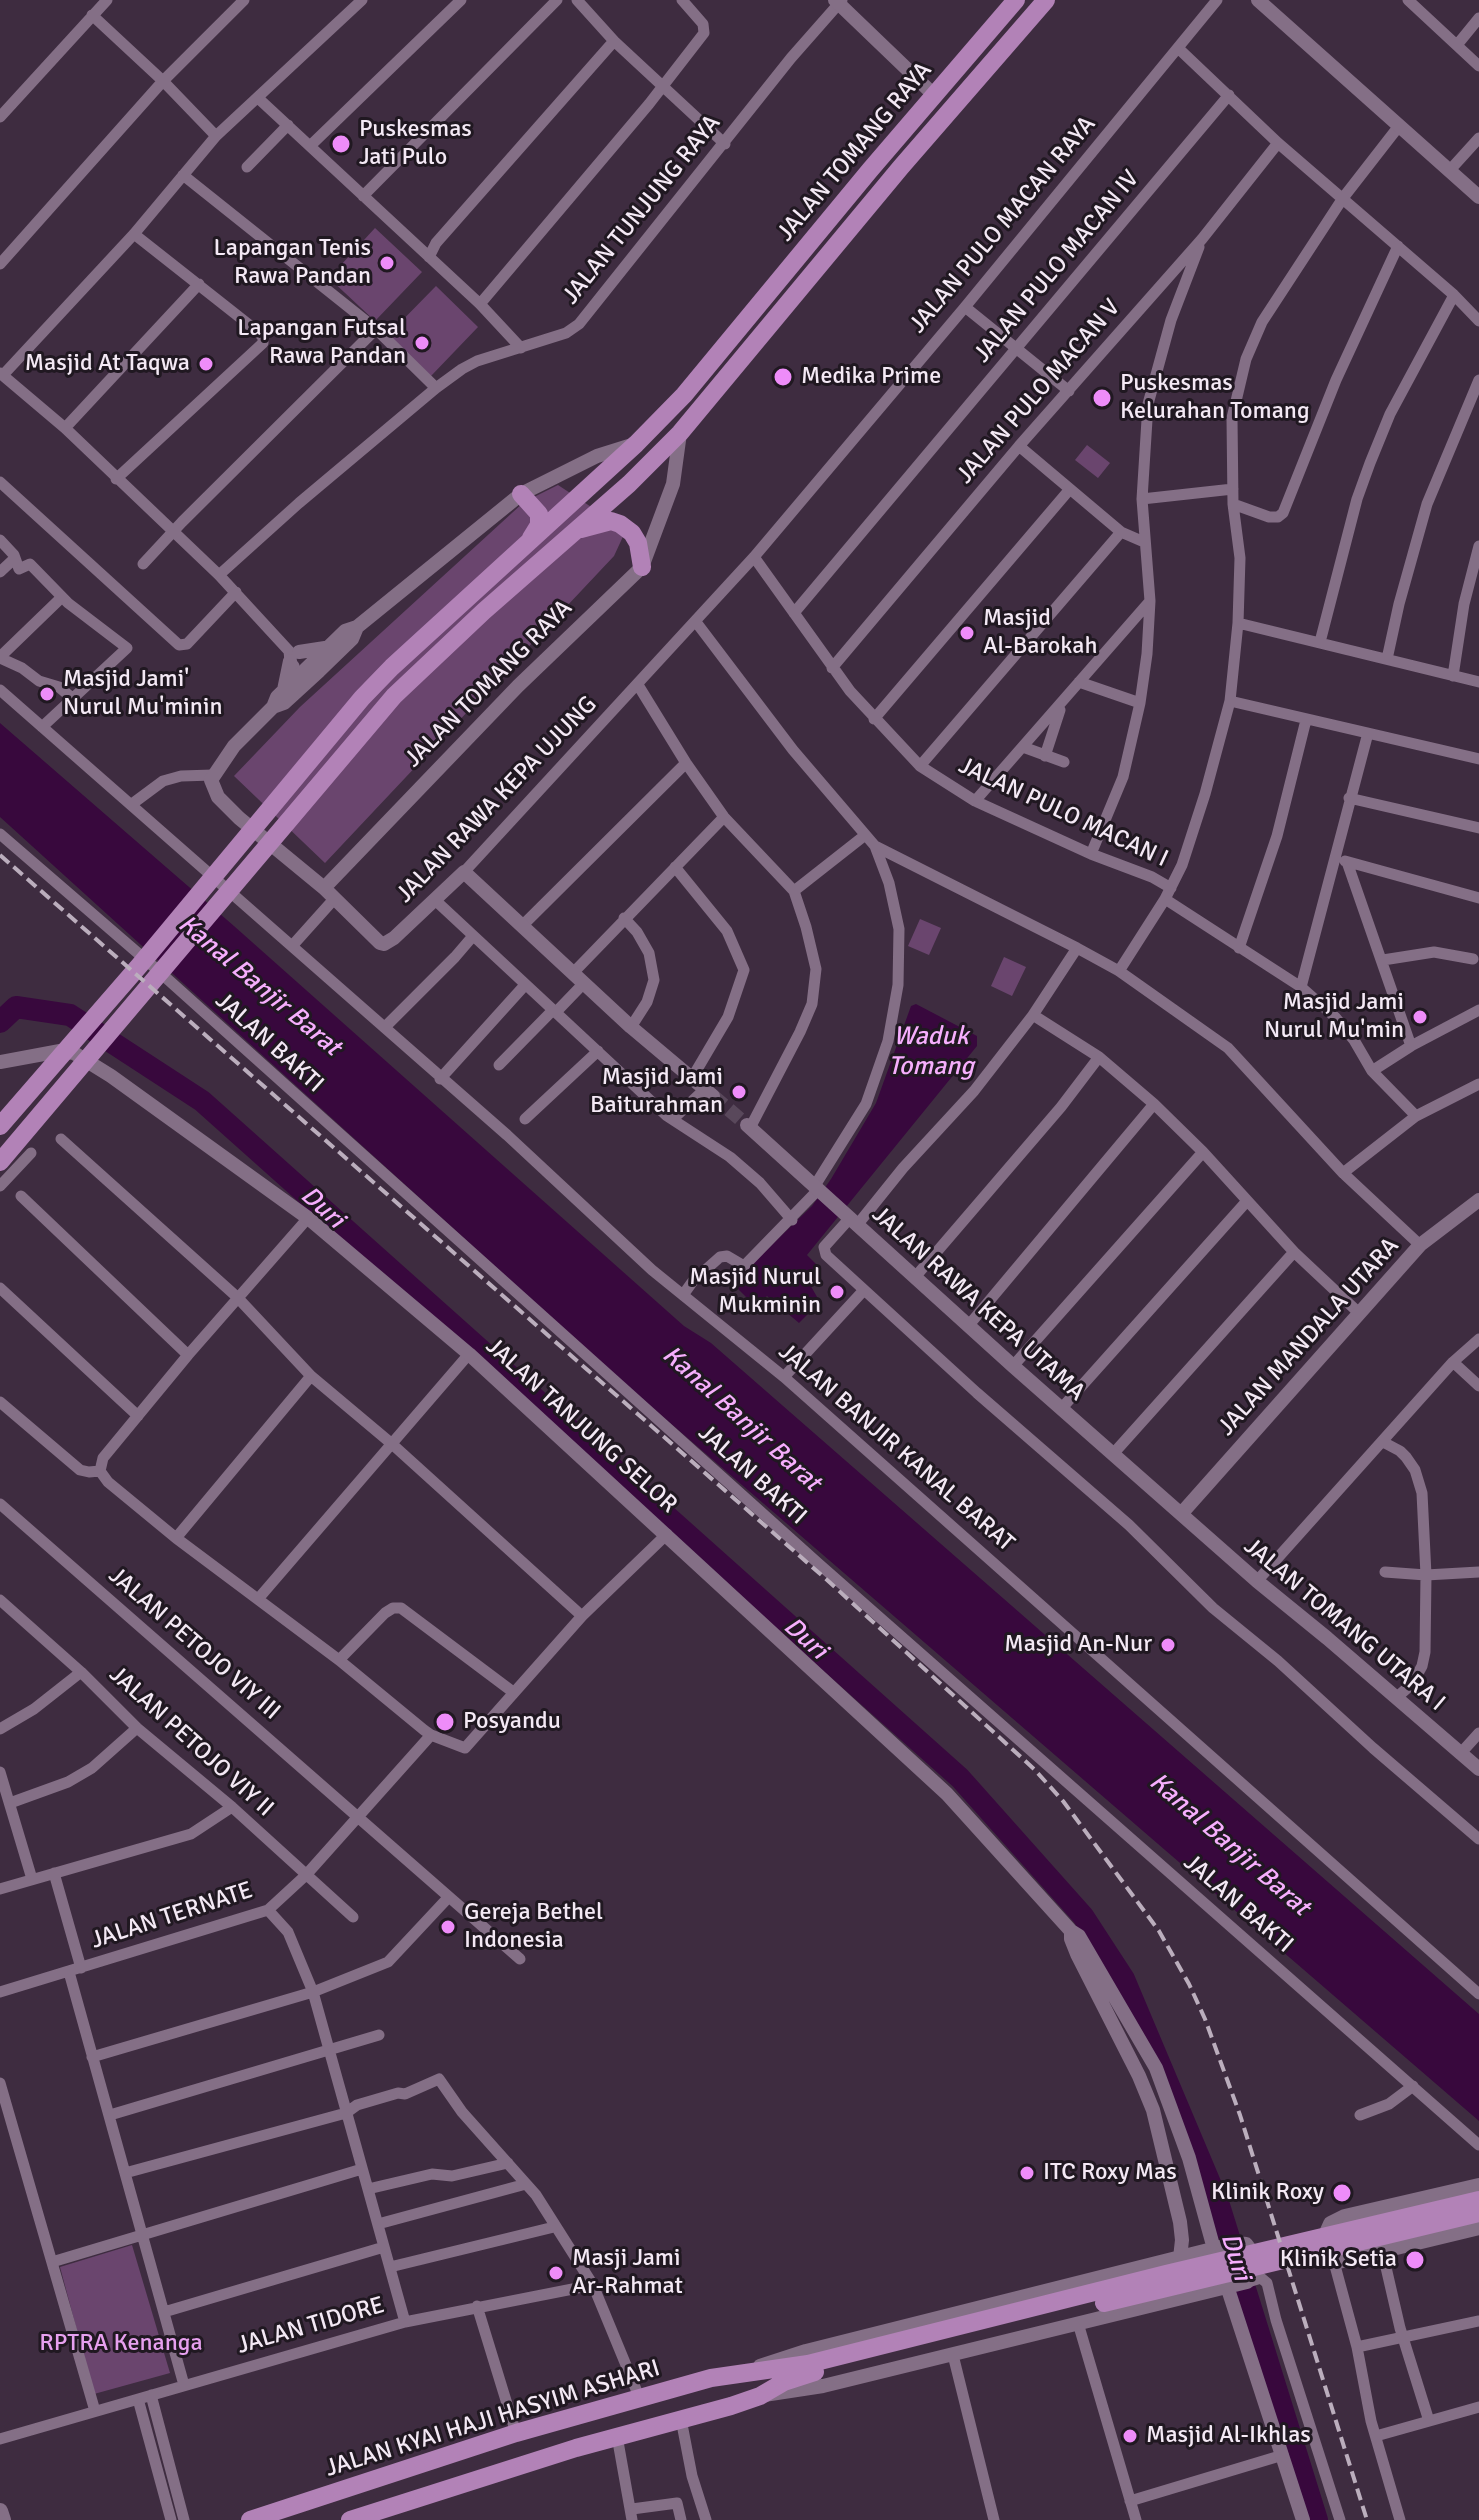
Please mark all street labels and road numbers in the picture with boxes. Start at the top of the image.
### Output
street label: JALAN TOMANG RAYA [772,57,938,247]
street label: JALAN TUNJUNG RAYA [557,110,727,310]
street label: JALAN PULO MACAN RAYA [904,111,1102,339]
street label: JALAN PULO MACAN IV [968,165,1146,369]
street label: JALAN PULO MACAN V [951,294,1127,490]
street label: JALAN TOMANG RAYA [399,594,579,774]
street label: JALAN RAWA KEPA UJUNG [391,691,603,909]
street label: JALAN PULO MACAN I [954,752,1172,874]
street label: JALAN BAKTI [209,987,329,1099]
street label: JALAN RAWA KEPA UTAMA [866,1201,1090,1407]
street label: JALAN MANDALA UTARA [1213,1232,1405,1442]
street label: JALAN TANJUNG SELOR [479,1332,683,1520]
street label: JALAN BANJIR KANAL BARAT [772,1338,1020,1558]
street label: JALAN BAKTI [692,1419,812,1531]
street label: JALAN TOMANG UTARA I [1237,1532,1451,1718]
street label: JALAN PETOJO VIY III [102,1562,286,1726]
street label: JALAN PETOJO VIY II [103,1661,279,1823]
street label: JALAN BAKTI [1177,1849,1299,1959]
street label: JALAN TERNATE [88,1876,256,1956]
street label: JALAN TIDORE [234,2291,388,2361]
street label: JALAN KYAI HAJI HASYIM ASHARI [322,2354,664,2484]

